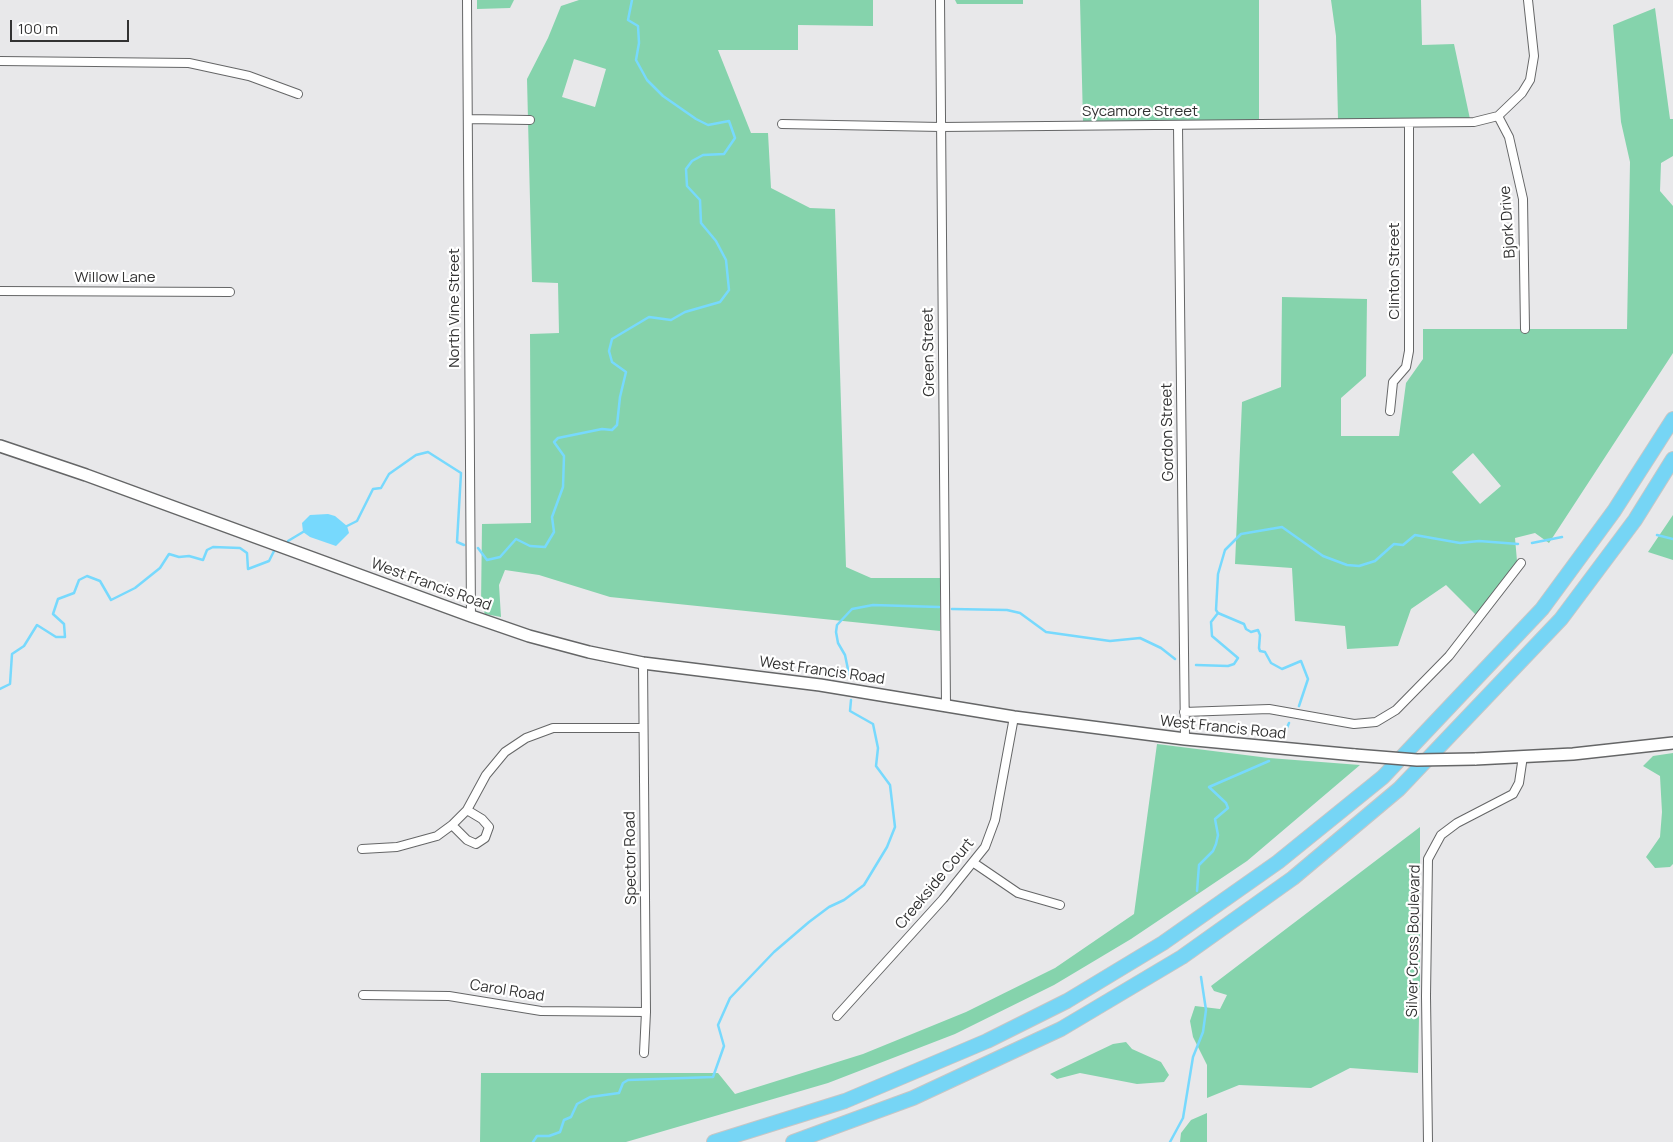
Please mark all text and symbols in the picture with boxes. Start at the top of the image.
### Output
scale bar [12,10,131,42]
text: 100 m [18,18,58,39]
street label: Sycamore Street [1082,103,1198,121]
street label: Bjork Drive [1496,185,1520,259]
street label: Clinton Street [1386,222,1404,320]
street label: North Vine Street [446,248,464,368]
street label: Willow Lane [75,269,155,287]
street label: Green Street [919,307,939,397]
street label: Gordon Street [1158,383,1178,481]
street label: West Francis Road [368,555,494,615]
street label: West Francis Road [758,653,886,689]
street label: West Francis Road [1159,712,1287,744]
street label: Spector Road [621,811,641,905]
street label: Creekside Court [892,835,978,933]
street label: Silver Cross Boulevard [1404,864,1424,1018]
street label: Carol Road [468,976,546,1006]

